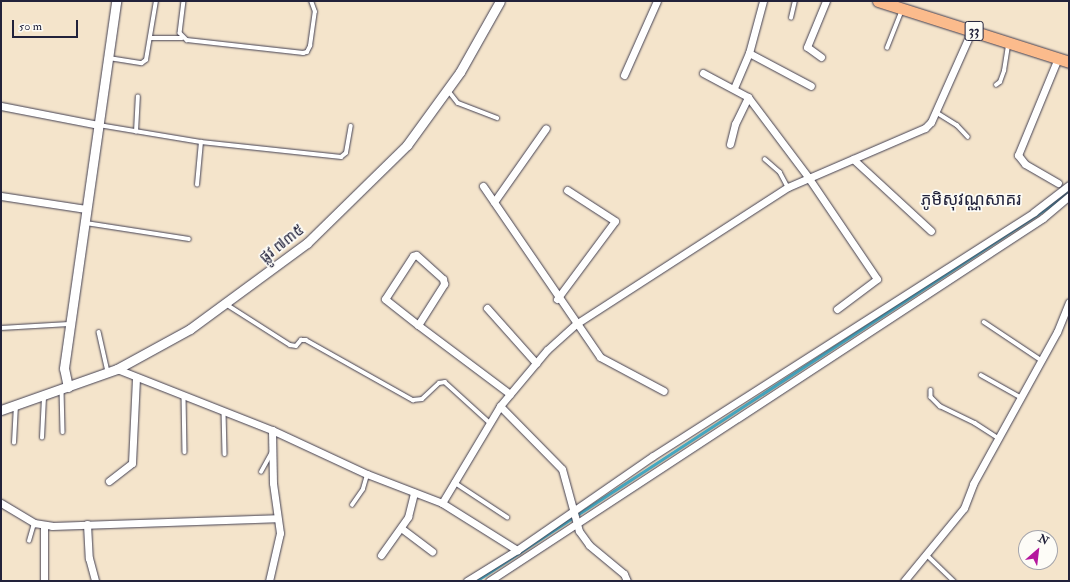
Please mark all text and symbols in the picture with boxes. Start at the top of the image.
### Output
scale bar [14,12,80,38]
text: 50 m [19,19,42,34]
road number: 33 [964,19,984,43]
district label: ភូមិសុវណ្ណសាគរ [921,190,1021,210]
street label: ផ្លូវ ៧៣៥ [256,221,308,267]
north arrow [1018,530,1058,570]
text: N [1036,532,1051,548]

